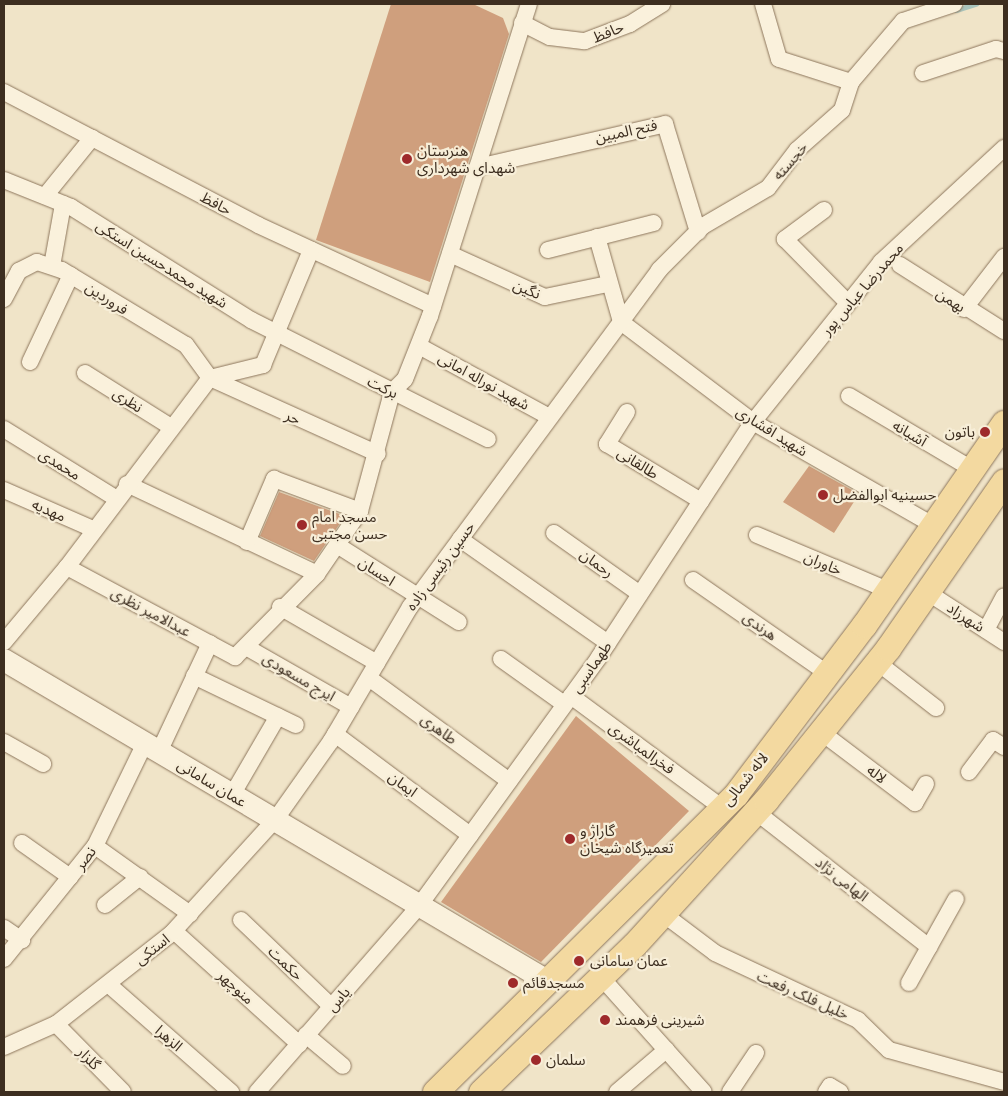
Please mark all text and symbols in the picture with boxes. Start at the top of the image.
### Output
street label: حافظ [590,18,626,46]
street label: فتح المبین [593,116,659,146]
street label: خجسته [769,138,811,184]
place label: هنرستان شهدای شهرداری [417,141,515,176]
marker: هنرستان شهدای شهرداری [401,153,413,165]
street label: حافظ [197,187,235,219]
street label: شهید محمدحسین استکی [93,216,231,312]
street label: محمدرضا عباس پور [817,239,907,339]
street label: نگین [511,275,543,303]
street label: فروردین [82,278,132,318]
street label: بهمن [933,284,969,316]
street label: شهید نوراله امانی [435,348,533,414]
street label: برکت [365,372,401,402]
street label: نظری [110,384,146,416]
street label: شهید افشاری [733,402,811,460]
street label: حر [283,406,303,428]
street label: آشیانه [890,416,930,450]
place label: باتون [945,423,975,441]
marker: باتون [979,426,991,438]
street label: طالقانی [614,443,662,483]
street label: محمدی [36,444,84,484]
place label: حسینیه ابوالفضل [833,486,936,504]
marker: حسینیه ابوالفضل [817,489,829,501]
street label: مهدیه [29,495,69,525]
place label: مسجد امام حسن مجتبی [312,507,387,542]
street label: حسین رئیسی زاده [402,518,478,614]
marker: مسجد امام حسن مجتبی [296,519,308,531]
street label: رحمان [577,545,617,581]
street label: خاوران [802,547,844,579]
street label: احسان [355,553,399,589]
street label: عبدالامیر نظری [108,583,194,641]
street label: شهرزاد [944,598,988,636]
street label: هرندی [739,608,781,644]
street label: طهماسبی [567,638,615,696]
street label: ایرج مسعودی [259,649,339,705]
street label: طاهری [417,710,461,748]
street label: فخرالمباشری [606,718,678,778]
street label: لاله شمالی [718,749,772,809]
street label: عمان سامانی [174,755,250,811]
street label: لاله [864,761,890,787]
street label: ایمان [385,767,421,801]
place label: گاراژ و تعمیرگاه شیخان [580,821,674,856]
marker: گاراژ و تعمیرگاه شیخان [564,833,576,845]
street label: نصر [71,843,99,873]
street label: الهامی نژاد [812,853,872,905]
street label: استکی [131,930,173,968]
street label: حکمت [265,942,307,984]
place label: عمان سامانی [590,952,668,970]
marker: عمان سامانی [572,954,586,968]
street label: منوچهر [214,966,258,1008]
street label: خلیل فلک رفعت [754,967,852,1023]
place label: مسجدقائم [523,974,585,992]
marker: مسجدقائم [507,977,519,989]
street label: یاس [322,983,354,1015]
place label: شیرینی فرهمند [615,1011,704,1029]
marker: شیرینی فرهمند [599,1014,611,1026]
street label: الزهرا [152,1021,186,1055]
street label: گلزار [74,1043,104,1073]
place label: سلمان [546,1051,586,1069]
marker: سلمان [530,1054,542,1066]

